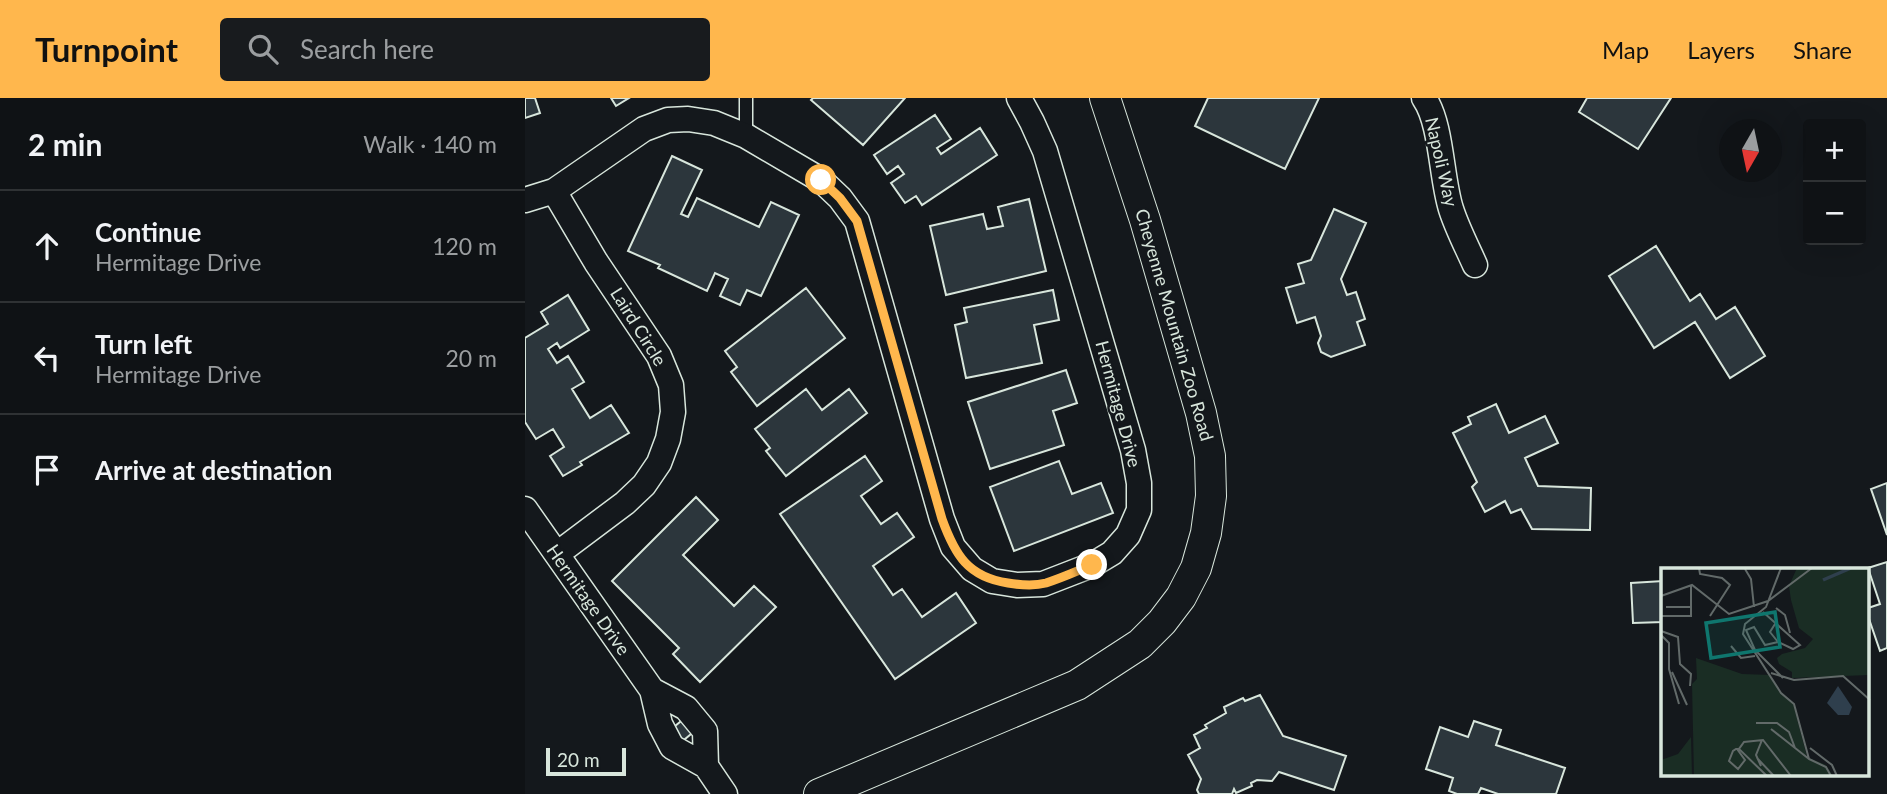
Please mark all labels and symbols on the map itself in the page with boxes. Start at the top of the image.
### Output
street label: Napoli Way [1421,115,1463,209]
north arrow [1719,119,1782,182]
route start [805,164,836,195]
street label: Cheyenne Mountain Zoo Road [1131,206,1219,443]
street label: Laird Circle [606,283,672,370]
street label: Hermitage Drive [1091,338,1146,470]
street label: Hermitage Drive [542,540,635,659]
route end [1076,549,1107,580]
inset map [1661,568,1869,776]
scale bar [546,745,627,777]

